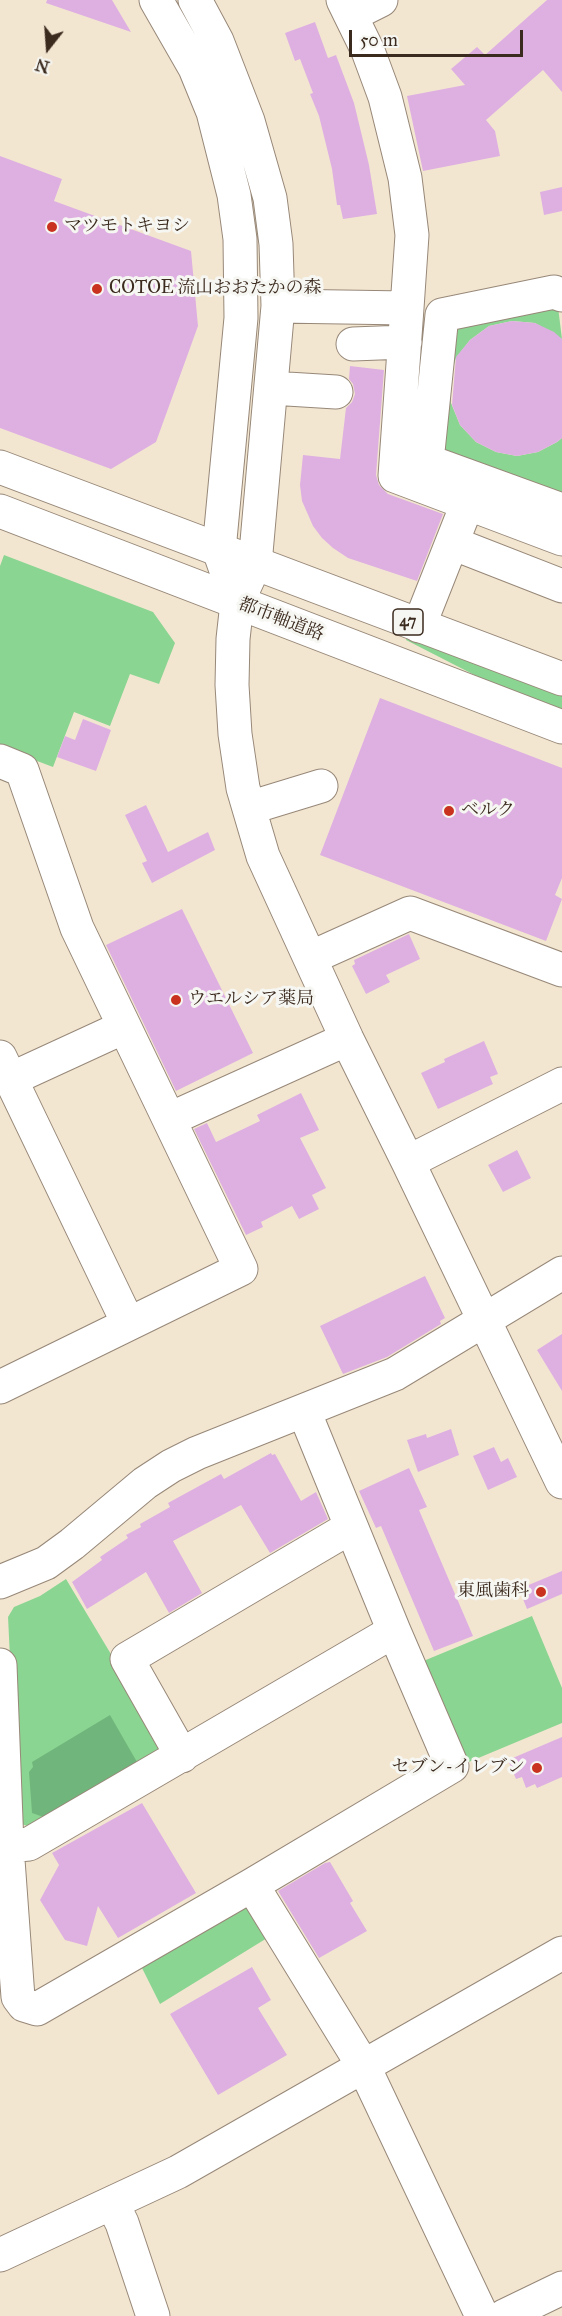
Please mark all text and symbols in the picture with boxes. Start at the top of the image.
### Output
north arrow [18,18,78,78]
scale bar [352,18,526,56]
text: 50 m [360,29,398,51]
text: N [33,55,52,77]
place label: マツモトキヨシ [64,216,190,238]
marker: マツモトキヨシ [45,220,59,234]
place label: COTOE 流山おおたかの森 [109,278,322,300]
marker: COTOE 流山おおたかの森 [90,282,104,296]
street label: 都市軸道路 [235,594,327,646]
road number: 47 [393,609,423,635]
place label: ベルク [461,800,515,822]
marker: ベルク [442,804,456,818]
place label: ウエルシア薬局 [188,989,314,1011]
marker: ウエルシア薬局 [169,993,183,1007]
place label: 東風歯科 [457,1581,529,1603]
marker: 東風歯科 [534,1585,548,1599]
place label: セブン-イレブン [392,1757,525,1779]
marker: セブン-イレブン [530,1761,544,1775]

